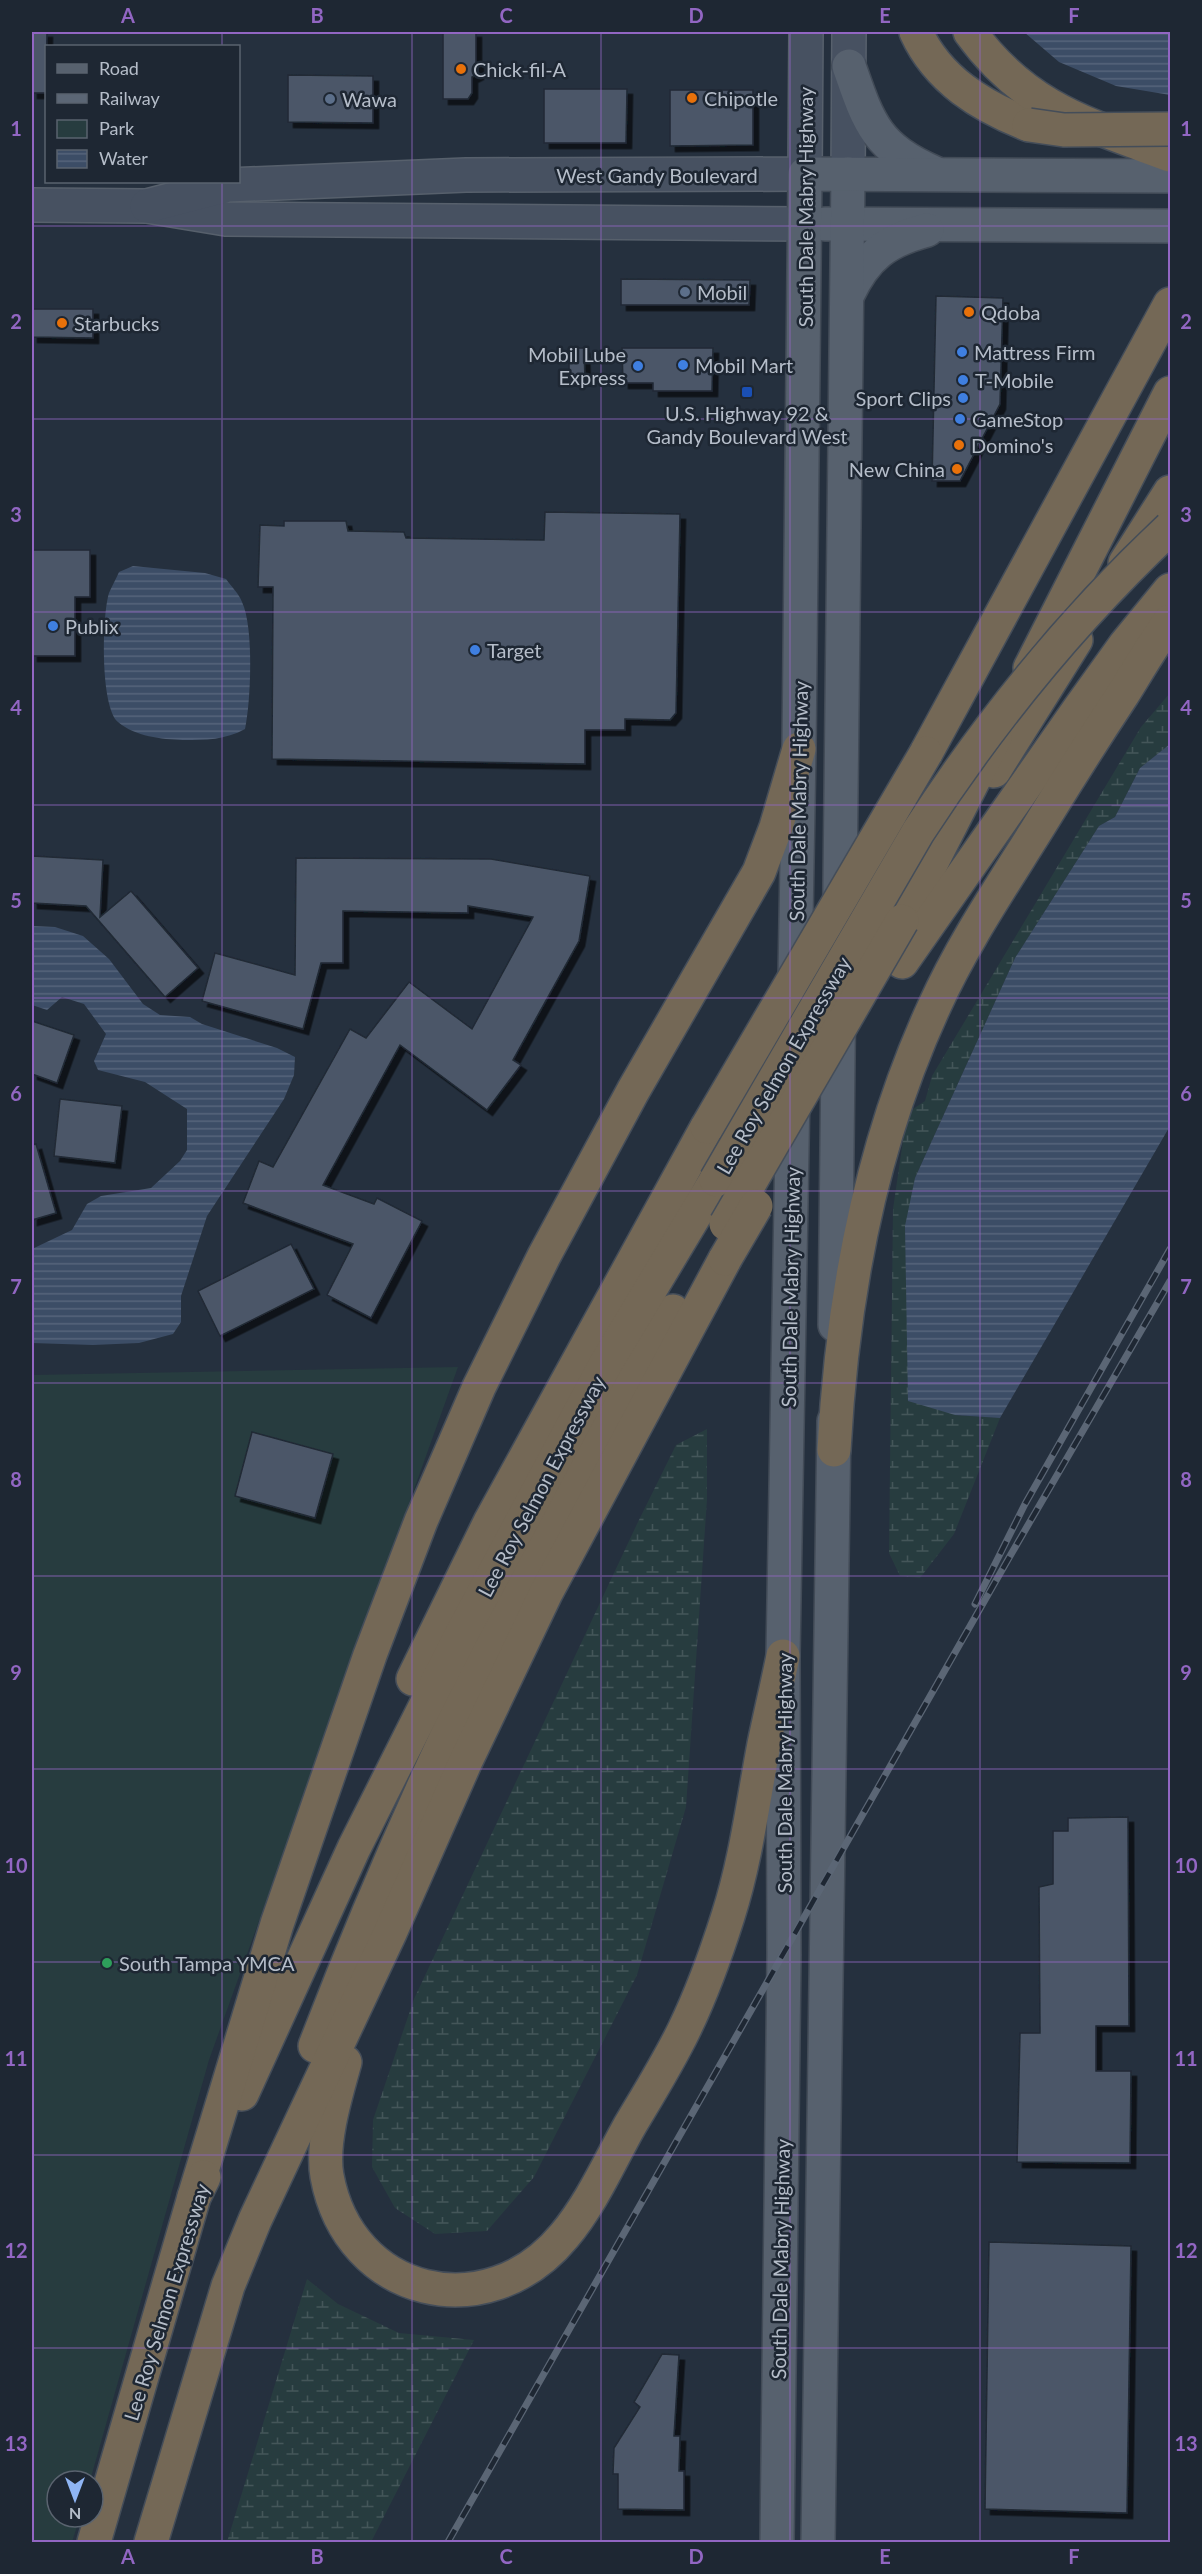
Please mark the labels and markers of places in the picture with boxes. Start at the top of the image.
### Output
place label: Chick-fil-A [473,57,567,81]
marker: Chick-fil-A [454,62,468,76]
place label: Chipotle [704,86,778,110]
place label: Wawa [342,87,397,111]
marker: Chipotle [685,91,699,105]
marker: Wawa [323,92,337,106]
place label: Mobil [697,280,747,304]
marker: Mobil [678,285,692,299]
place label: Qdoba [981,300,1041,324]
marker: Qdoba [962,305,976,319]
place label: Starbucks [74,311,160,335]
marker: Starbucks [55,316,69,330]
place label: Mattress Firm [974,340,1095,364]
place label: Mobil Lube Express [528,342,626,389]
marker: Mattress Firm [955,345,969,359]
place label: Mobil Mart [695,353,793,377]
marker: Mobil Mart [676,358,690,372]
marker: Mobil Lube Express [631,359,645,373]
place label: T-Mobile [975,368,1054,392]
marker: T-Mobile [956,373,970,387]
marker: U.S. Highway 92 & Gandy Boulevard West [740,385,754,399]
place label: Sport Clips [856,386,951,410]
marker: Sport Clips [956,391,970,405]
place label: U.S. Highway 92 & Gandy Boulevard West [646,401,848,448]
place label: GameStop [972,407,1063,431]
marker: GameStop [953,412,967,426]
place label: Domino's [971,433,1053,457]
marker: Domino's [952,438,966,452]
place label: New China [849,457,945,481]
marker: New China [950,462,964,476]
place label: Publix [65,614,119,638]
marker: Publix [46,619,60,633]
place label: Target [487,638,541,662]
marker: Target [468,643,482,657]
place label: South Tampa YMCA [119,1951,295,1975]
marker: South Tampa YMCA [100,1956,114,1970]

